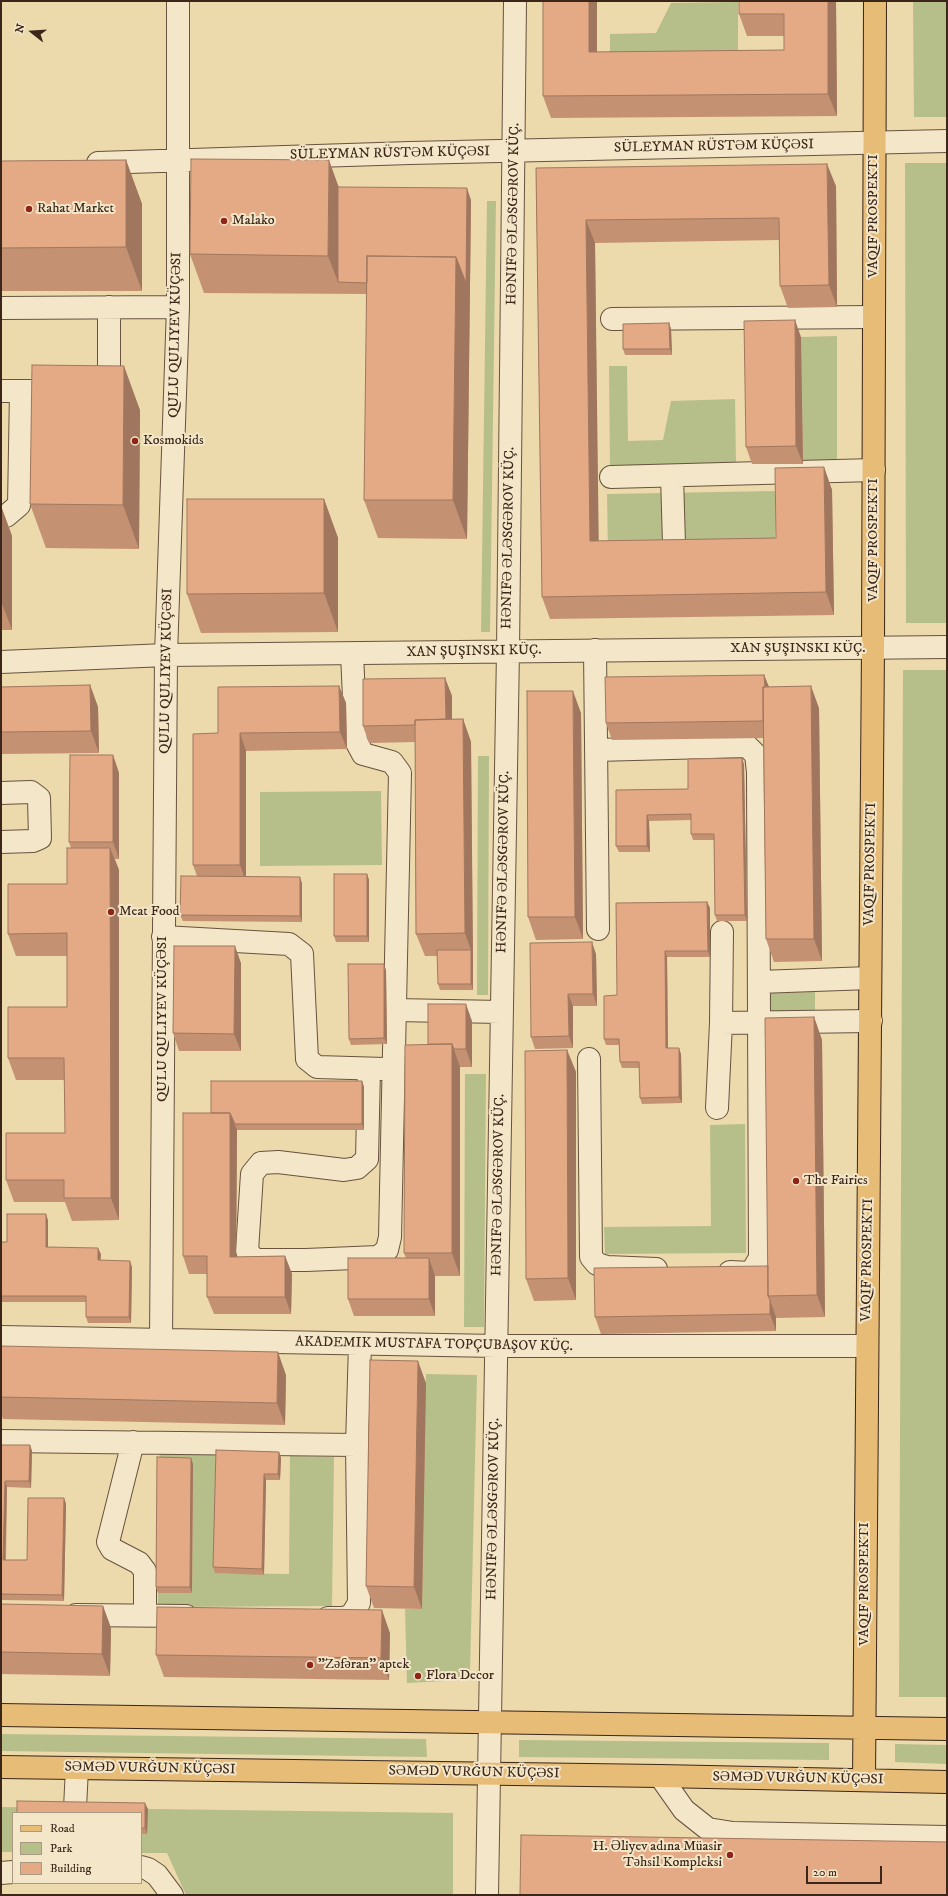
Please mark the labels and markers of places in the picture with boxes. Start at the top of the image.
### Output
place label: Rahat Market [37,201,114,217]
marker: Rahat Market [24,204,34,214]
place label: Malako [232,213,275,229]
marker: Malako [219,216,229,226]
place label: Kosmokids [143,433,204,449]
marker: Kosmokids [130,436,140,446]
place label: Meat Food [119,904,180,920]
marker: Meat Food [106,907,116,917]
place label: The Fairies [804,1173,868,1189]
marker: The Fairies [791,1176,801,1186]
place label: "Zəfəran" aptek [318,1657,409,1673]
marker: "Zəfəran" aptek [305,1660,315,1670]
place label: Flora Decor [426,1668,494,1684]
marker: Flora Decor [413,1671,423,1681]
place label: H. Əliyev adına Müasir Təhsil Kompleksi [593,1839,722,1872]
marker: H. Əliyev adına Müasir Təhsil Kompleksi [725,1850,735,1860]

